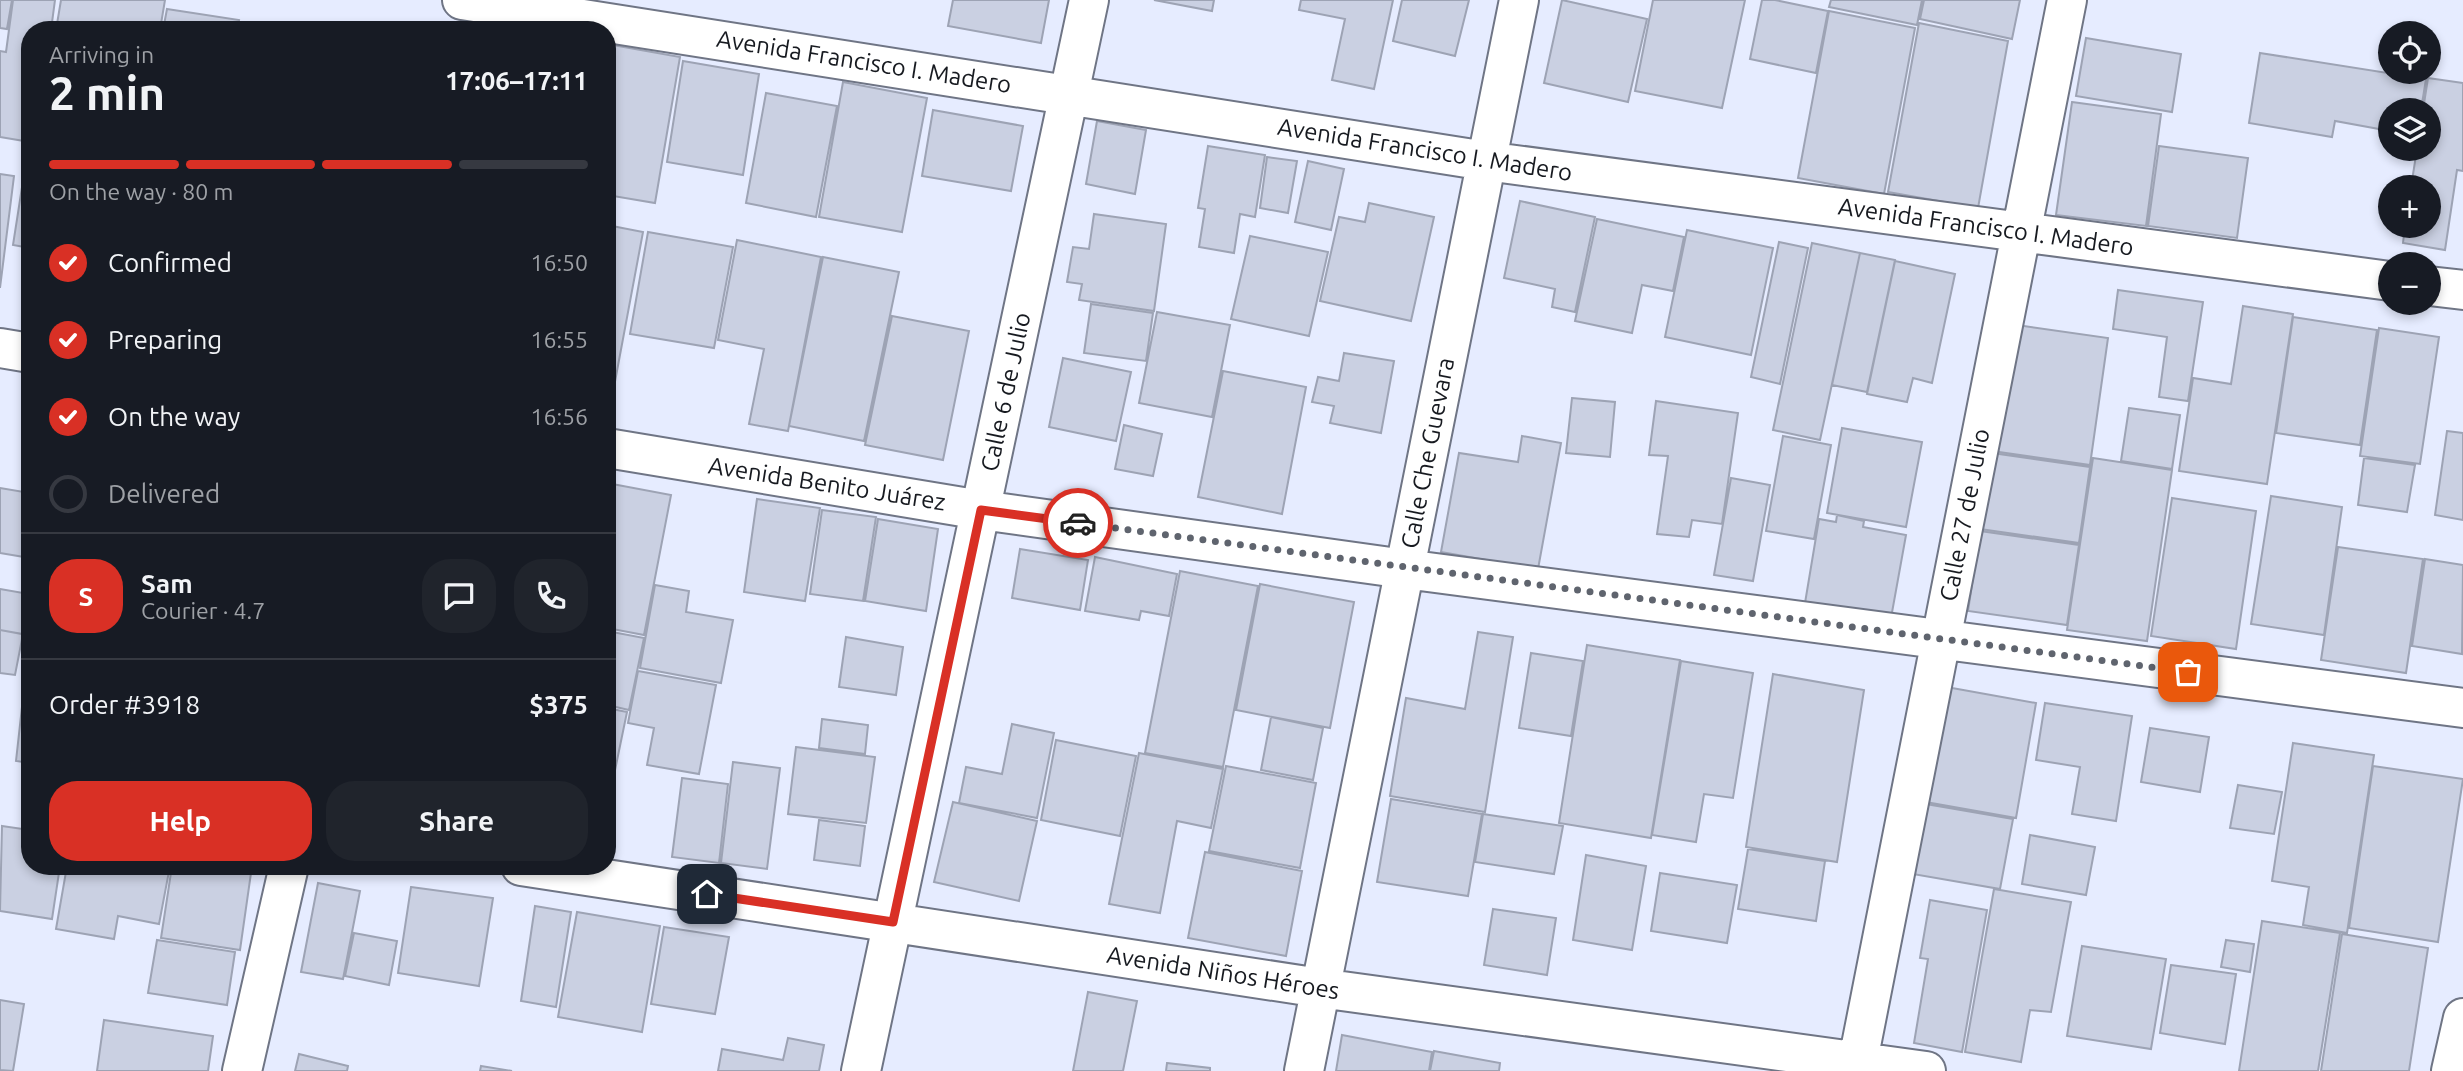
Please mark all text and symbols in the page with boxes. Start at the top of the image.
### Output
map controls [2378,21,2441,315]
button: locate [2378,21,2441,84]
street label: Avenida Francisco I. Madero [715,25,1013,98]
text: Arriving in [49,42,154,67]
text: 17:06–17:11 [445,66,588,95]
text: 2 min [49,67,165,119]
button: layers [2378,98,2441,161]
street label: Avenida Francisco I. Madero [1276,113,1574,186]
button: + [2378,175,2441,238]
text: On the way · 80 m [49,179,233,204]
street label: Avenida Francisco I. Madero [1837,192,2136,261]
icon: check [49,244,87,282]
text: Confirmed [108,248,232,277]
text: 16:50 [530,250,588,275]
button: − [2378,252,2441,315]
street label: Calle 6 de Julio [975,310,1036,474]
icon: check [49,321,87,359]
text: Preparing [108,325,222,354]
text: 16:55 [530,327,588,352]
street label: Calle Che Guevara [1396,355,1459,551]
icon: check [49,398,87,436]
text: On the way [108,402,240,431]
text: 16:56 [530,404,588,429]
street label: Calle 27 de Julio [1935,426,1994,604]
street label: Avenida Benito Juárez [707,451,948,516]
text: Delivered [108,479,220,508]
courier [1043,488,1113,558]
icon: car [1059,504,1097,542]
button: chat [422,559,496,633]
button: phone [514,559,588,633]
text: Sam [141,569,193,598]
text: S [79,582,93,611]
text: Courier · 4.7 [141,598,265,623]
pin [2158,642,2218,702]
icon: bag [2169,653,2207,691]
text: Order #3918 [49,690,200,719]
text: $375 [529,690,588,719]
button: Help [49,781,312,861]
button: Share [326,781,588,861]
pin [677,864,737,924]
icon: home [688,875,726,913]
street label: Avenida Niños Héroes [1105,941,1341,1004]

